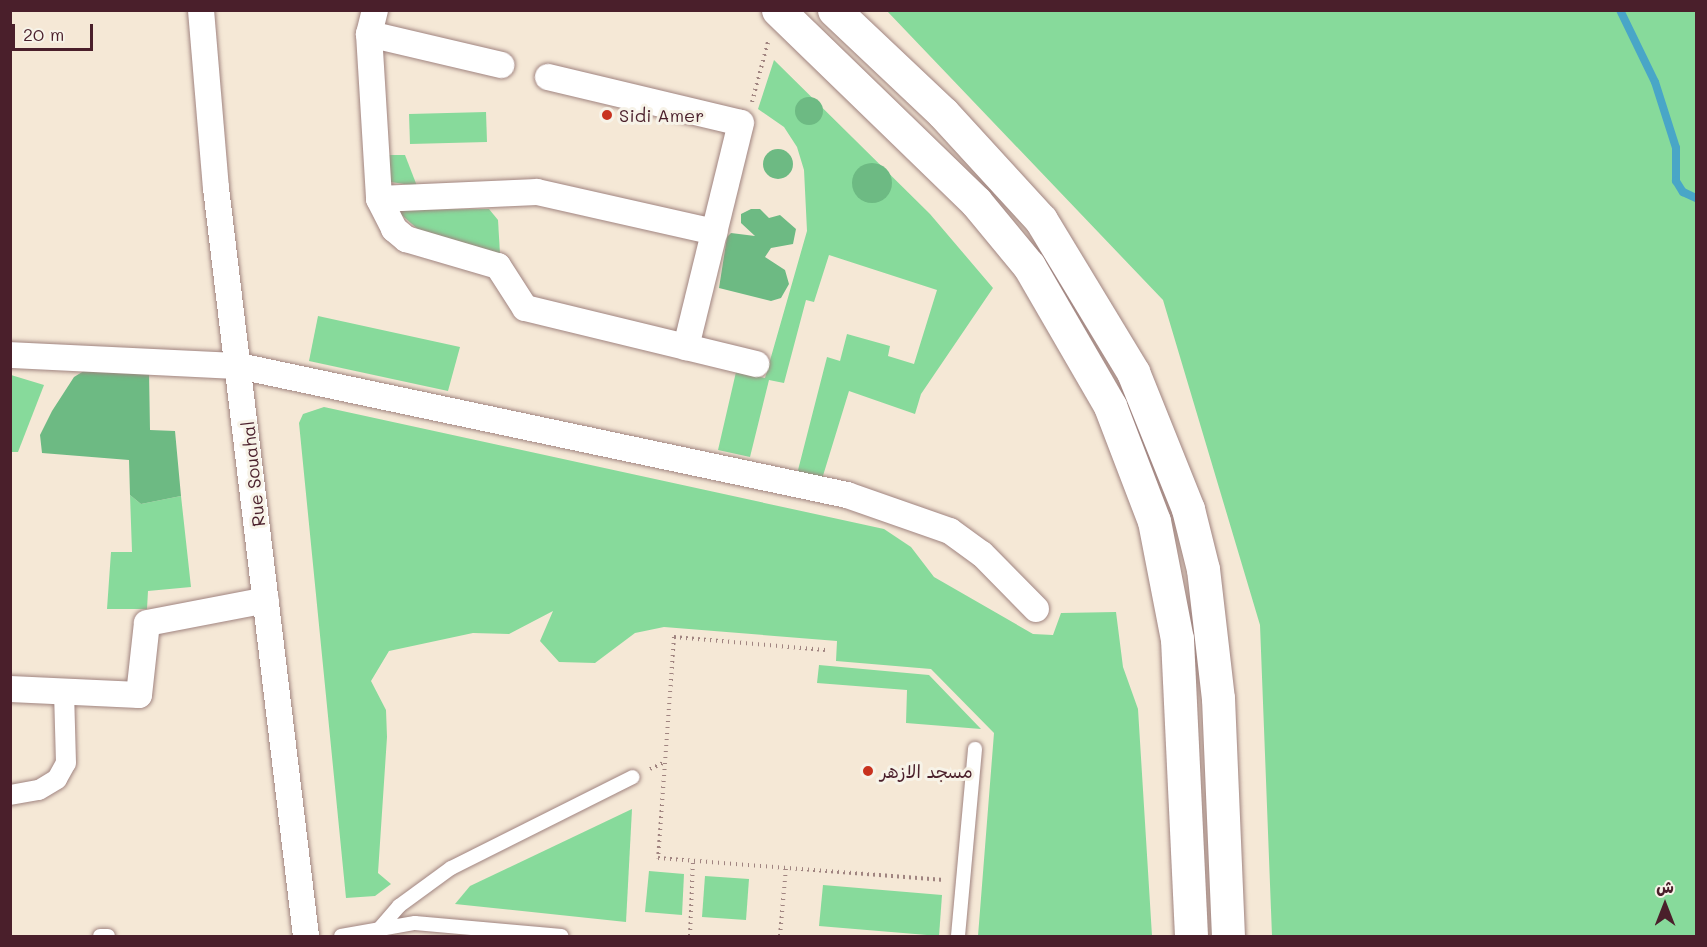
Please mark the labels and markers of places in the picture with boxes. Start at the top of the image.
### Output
place label: Sidi Amer [619,104,704,126]
marker: Sidi Amer [600,108,614,122]
place label: مسجد الازهر [880,760,973,782]
marker: مسجد الازهر [861,764,875,778]

